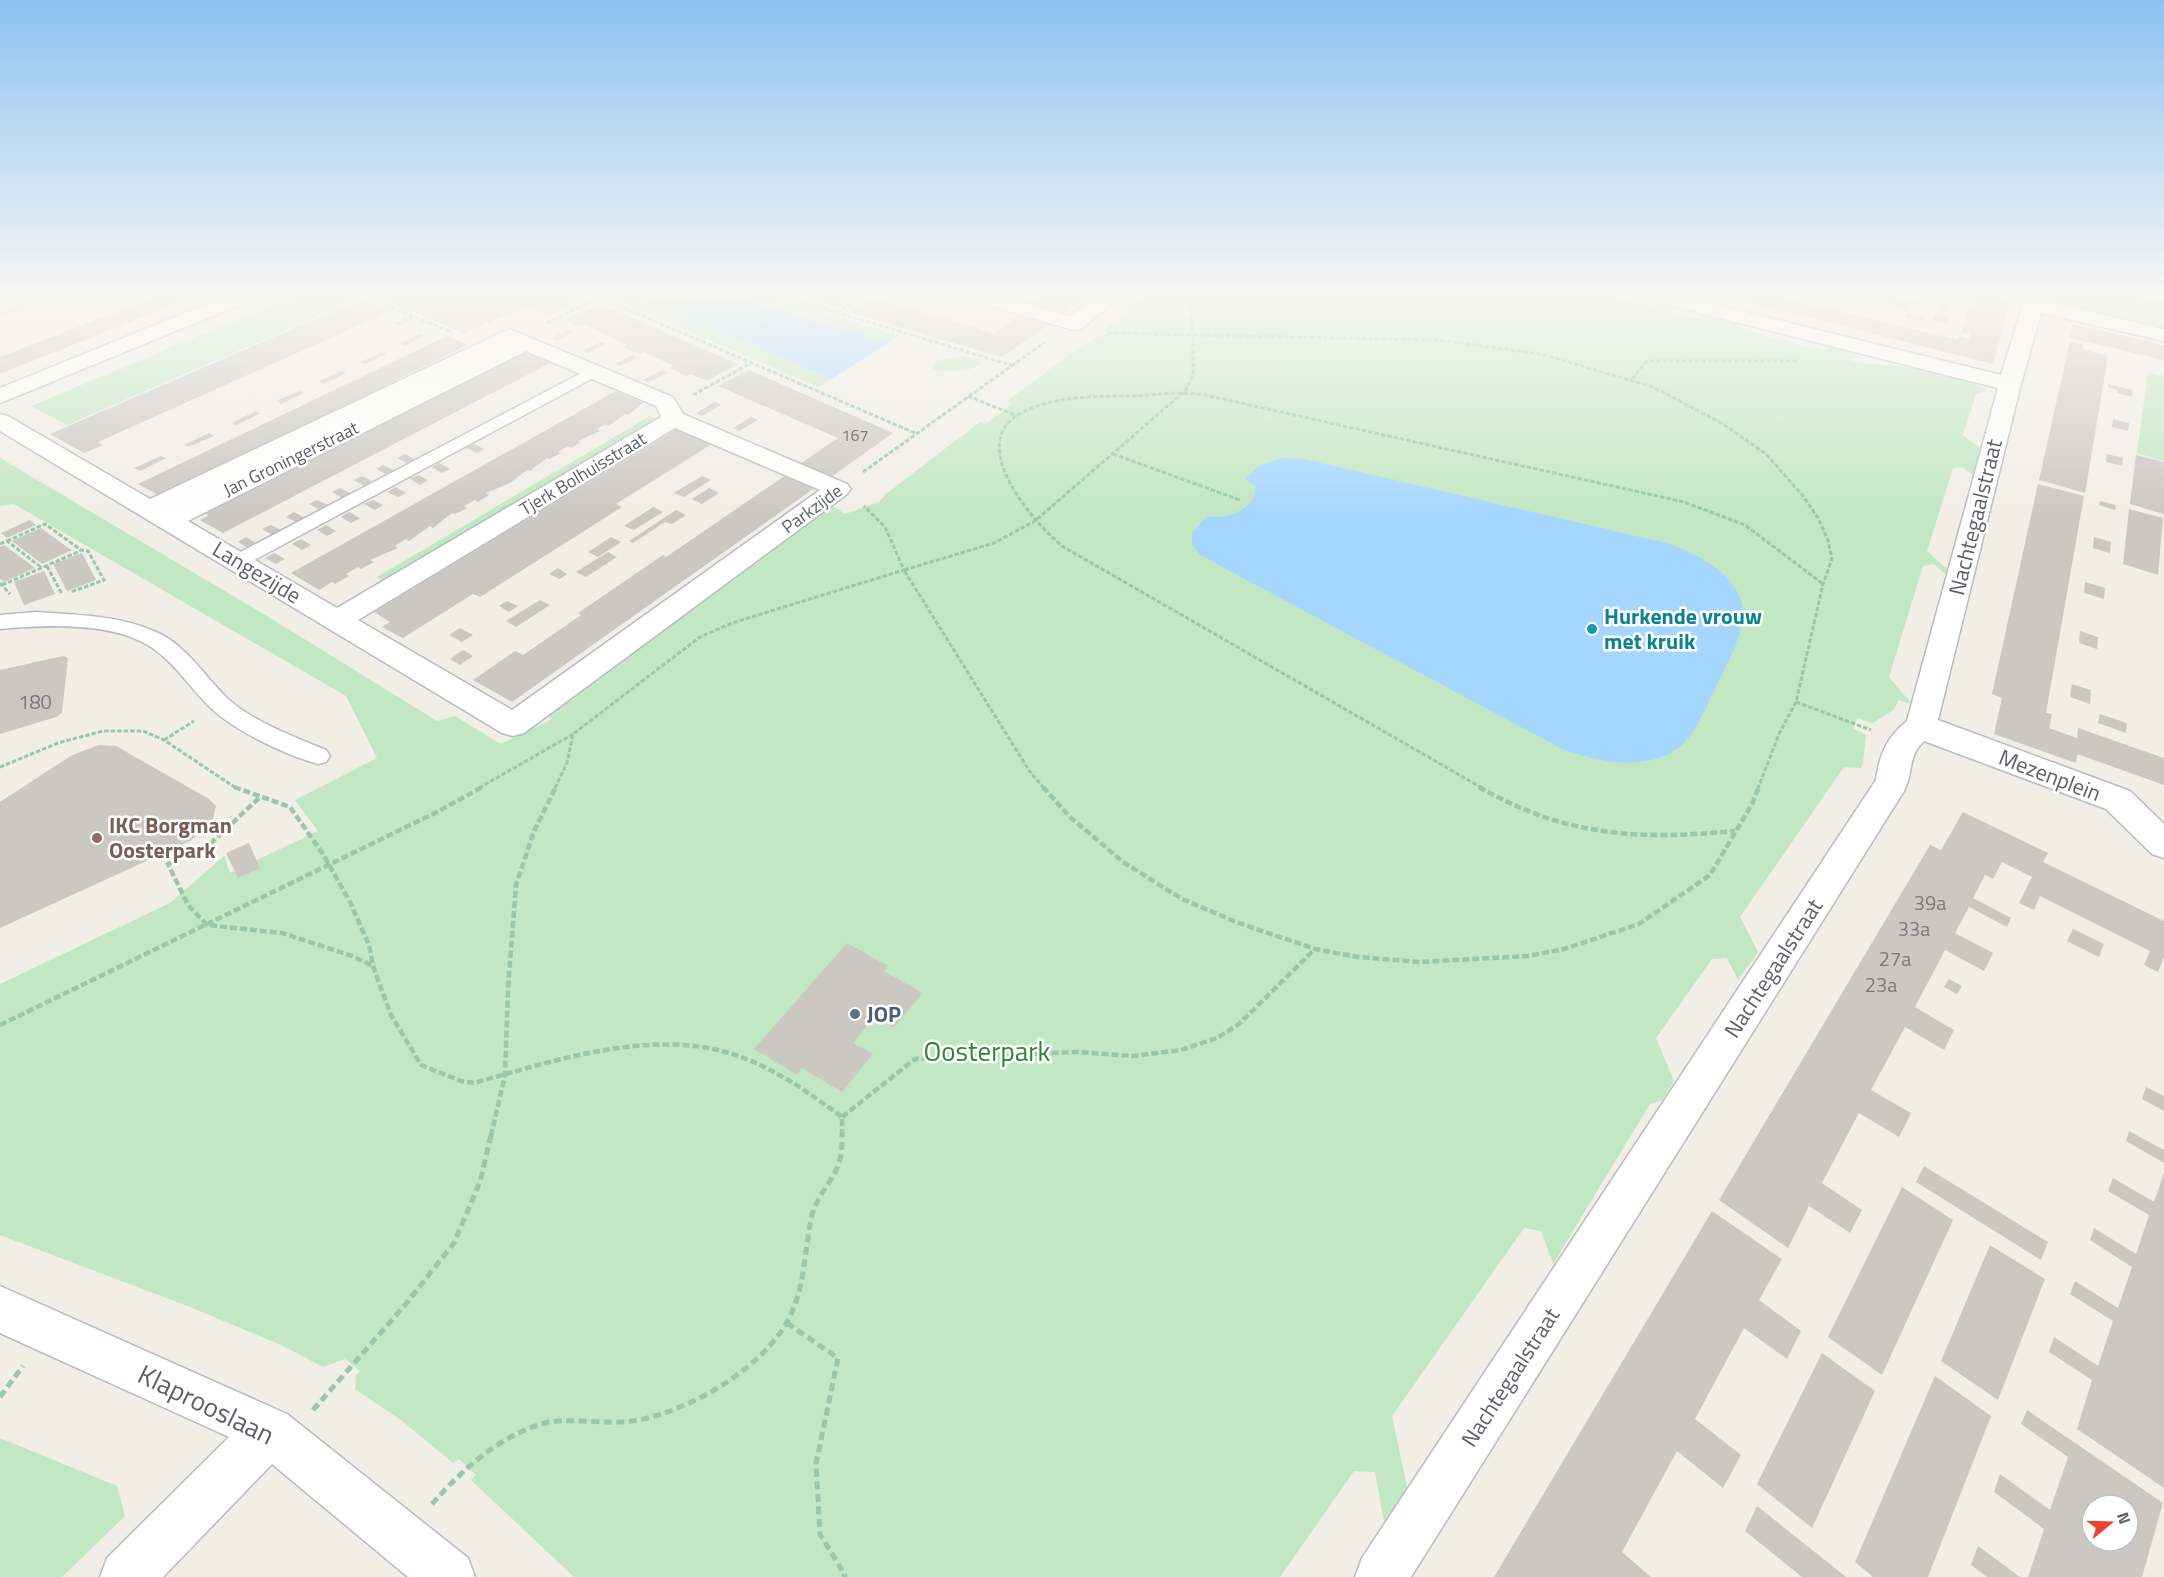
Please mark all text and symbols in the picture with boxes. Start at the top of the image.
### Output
street label: Jan Groningerstraat [219,414,364,503]
house number: 167 [842,423,868,447]
street label: Tjerk Bolhuisstraat [515,425,652,522]
street label: Nachtegaalstraat [1939,435,2011,599]
street label: Parkzijde [776,477,848,540]
street label: Langezijde [206,532,308,612]
place label: Hurkende vrouw met kruik [1604,599,1762,658]
marker: Hurkende vrouw met kruik [1585,622,1599,636]
house number: 180 [18,686,52,717]
street label: Mezenplein [1994,740,2106,810]
place label: IKC Borgman Oosterpark [109,808,232,867]
marker: IKC Borgman Oosterpark [90,831,104,845]
house number: 39a [1914,887,1946,918]
street label: Nachtegaalstraat [1715,891,1831,1044]
house number: 33a [1898,913,1930,944]
house number: 27a [1879,943,1911,974]
house number: 23a [1865,969,1897,1000]
place label: JOP [867,997,901,1031]
marker: JOP [848,1007,862,1021]
park label: Oosterpark [923,1030,1051,1071]
street label: Nachtegaalstraat [1452,1300,1568,1453]
street label: Klaprooslaan [131,1353,282,1454]
north arrow [2080,1493,2140,1553]
text: N [2111,1509,2137,1527]

